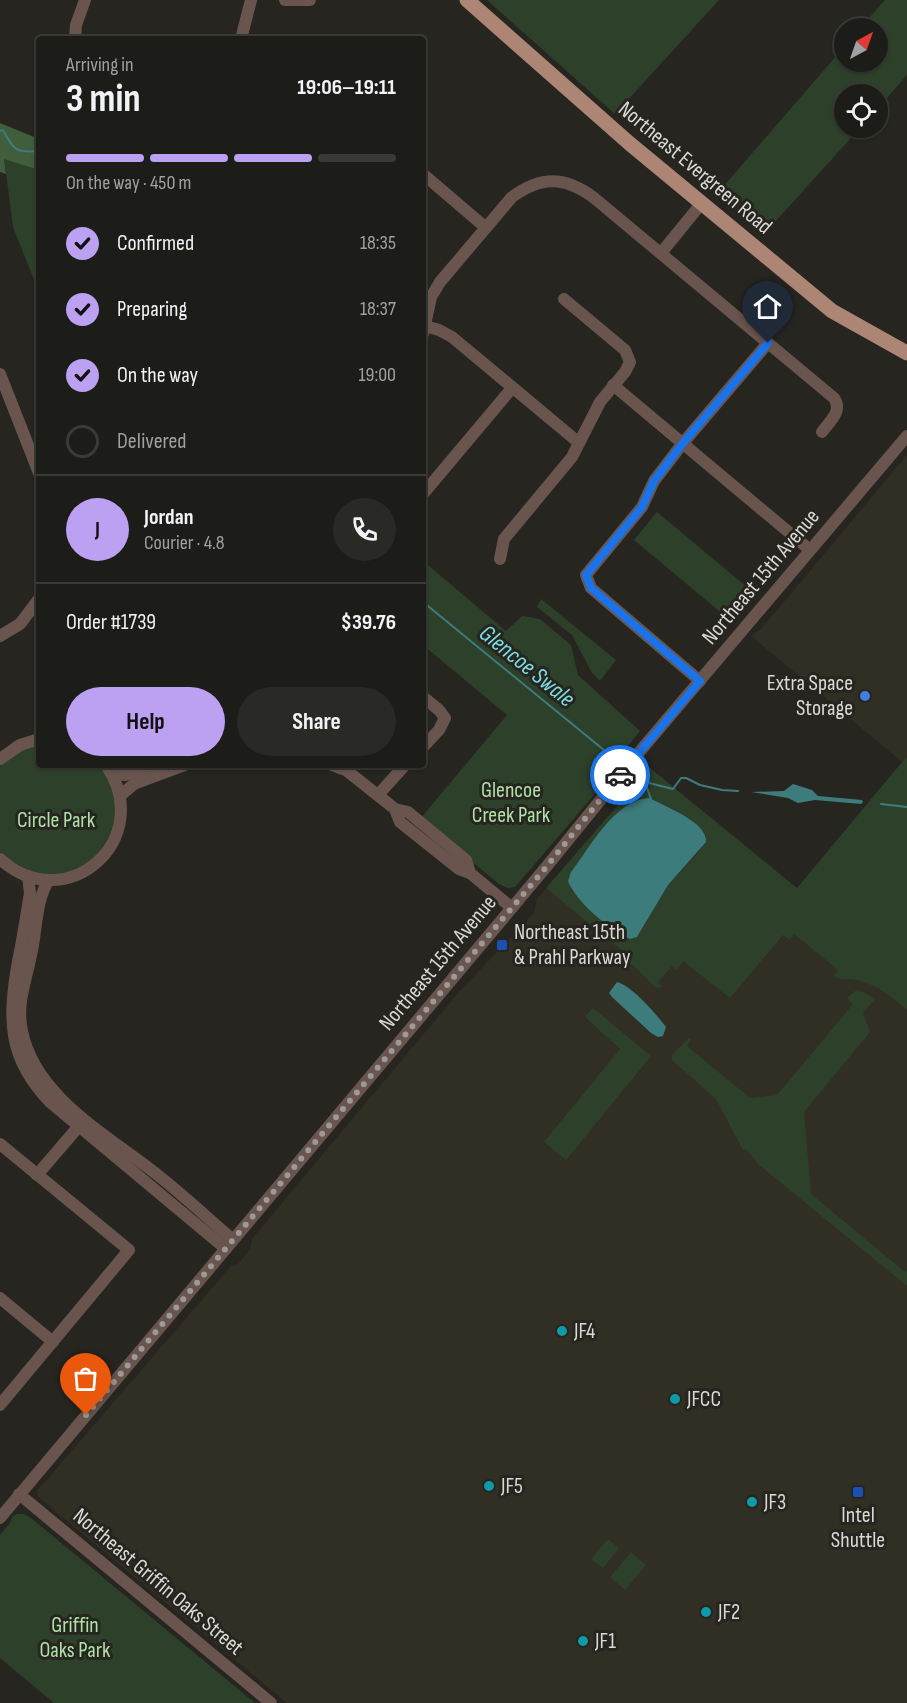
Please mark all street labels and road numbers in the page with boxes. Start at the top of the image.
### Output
street label: Northeast Evergreen Road [613,96,777,240]
street label: Northeast 15th Avenue [697,504,825,650]
street label: Northeast 15th Avenue [374,890,502,1036]
street label: Northeast Griffin Oaks Street [67,1503,249,1661]

